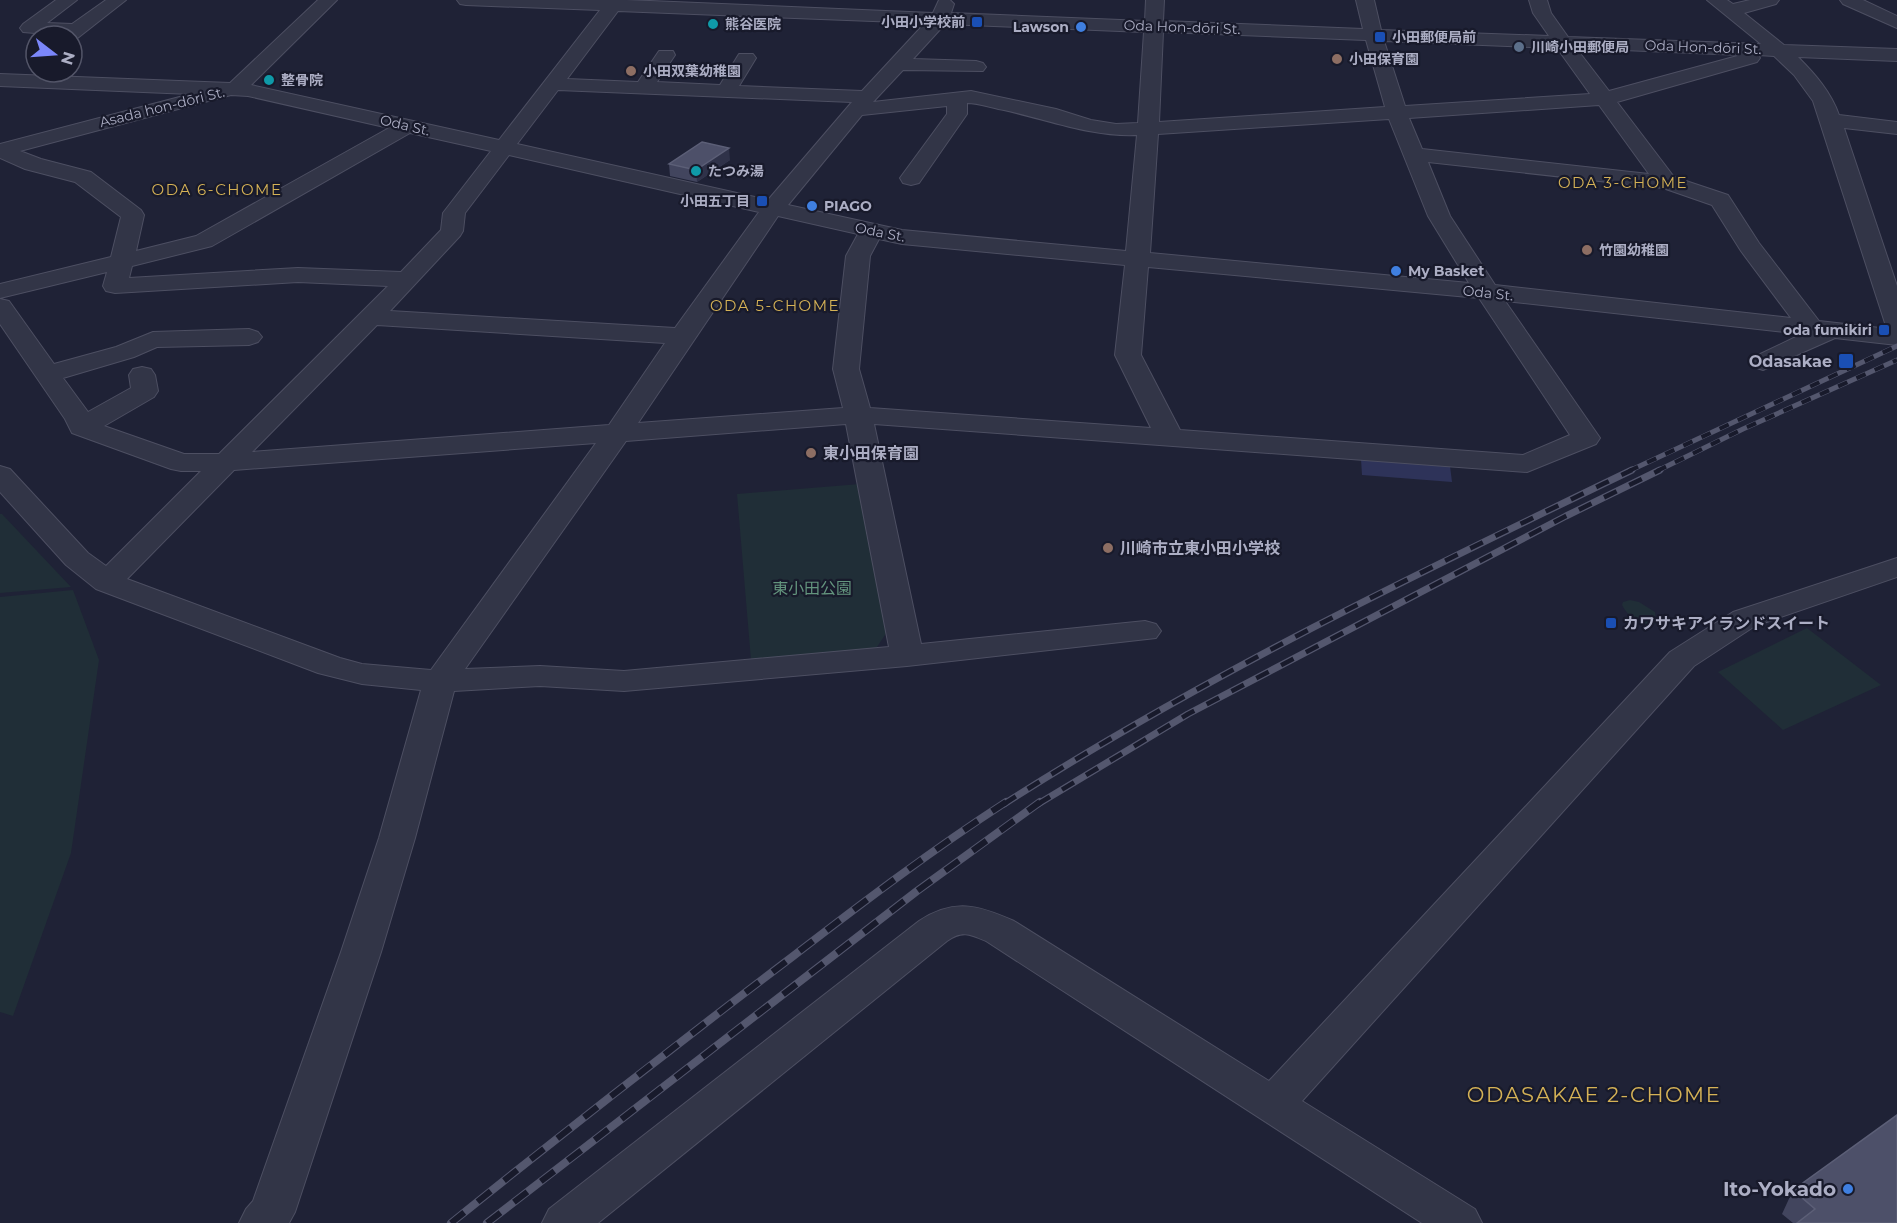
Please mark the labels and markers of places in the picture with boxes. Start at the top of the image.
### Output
place label: 小田小学校前 [881,13,965,31]
place label: 熊谷医院 [725,15,781,33]
marker: 小田小学校前 [970,15,984,29]
marker: 熊谷医院 [706,17,720,31]
place label: Lawson [1013,18,1069,36]
marker: Lawson [1074,20,1088,34]
place label: 小田郵便局前 [1392,28,1476,46]
marker: 小田郵便局前 [1373,30,1387,44]
place label: 川崎小田郵便局 [1531,38,1629,56]
marker: 川崎小田郵便局 [1512,40,1526,54]
place label: 小田保育園 [1349,50,1419,68]
marker: 小田保育園 [1330,52,1344,66]
place label: 小田双葉幼稚園 [643,62,741,80]
marker: 小田双葉幼稚園 [624,64,638,78]
place label: 整骨院 [281,71,323,89]
marker: 整骨院 [262,73,276,87]
place label: たつみ湯 [708,162,764,180]
marker: たつみ湯 [689,164,703,178]
place label: 小田五丁目 [680,192,750,210]
marker: 小田五丁目 [755,194,769,208]
place label: PIAGO [824,197,872,215]
marker: PIAGO [805,199,819,213]
place label: 竹園幼稚園 [1599,241,1669,259]
marker: 竹園幼稚園 [1580,243,1594,257]
place label: My Basket [1408,262,1484,280]
marker: My Basket [1389,264,1403,278]
place label: oda fumikiri [1783,321,1872,339]
marker: oda fumikiri [1877,323,1891,337]
place label: Odasakae [1749,352,1832,371]
marker: Odasakae [1837,352,1855,370]
place label: 東小田保育園 [823,444,919,463]
marker: 東小田保育園 [804,446,818,460]
place label: 川崎市立東小田小学校 [1120,539,1280,558]
marker: 川崎市立東小田小学校 [1101,541,1115,555]
place label: カワサキアイランドスイート [1623,614,1830,633]
marker: カワサキアイランドスイート [1604,616,1618,630]
place label: Ito-Yokado [1723,1177,1836,1201]
marker: Ito-Yokado [1841,1182,1855,1196]

